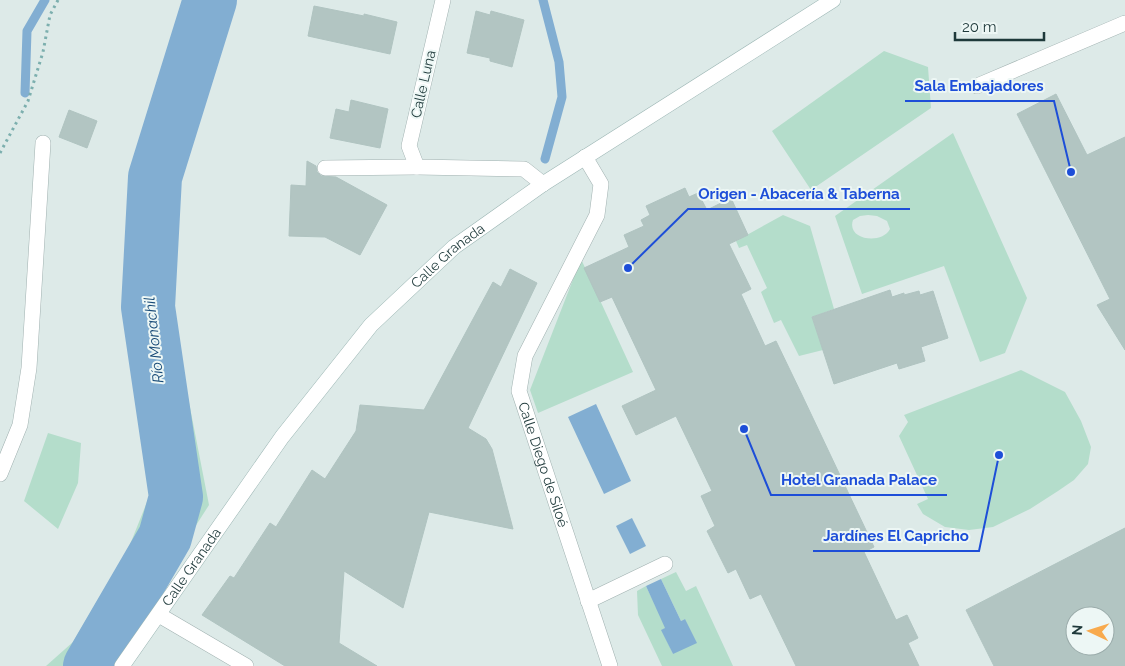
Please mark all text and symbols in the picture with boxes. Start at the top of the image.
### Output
scale bar [955,10,1044,42]
text: 20 m [962,18,997,36]
street label: Calle Luna [407,49,439,119]
callout: Sala Embajadores [905,71,1054,101]
text: Sala Embajadores [914,77,1044,95]
callout: Origen - Abacería & Taberna [688,179,910,209]
text: Origen - Abacería & Taberna [698,185,900,203]
street label: Calle Granada [408,220,488,291]
water label: Río Monachil [141,296,167,384]
street label: Calle Diego de Siloé [515,400,572,529]
callout: Hotel Granada Palace [771,465,947,495]
text: Hotel Granada Palace [781,471,937,489]
callout: Jardínes El Capricho [813,521,979,551]
street label: Calle Granada [159,525,224,609]
text: Jardínes El Capricho [823,527,969,545]
north arrow [1065,606,1115,656]
text: N [1069,624,1085,636]

